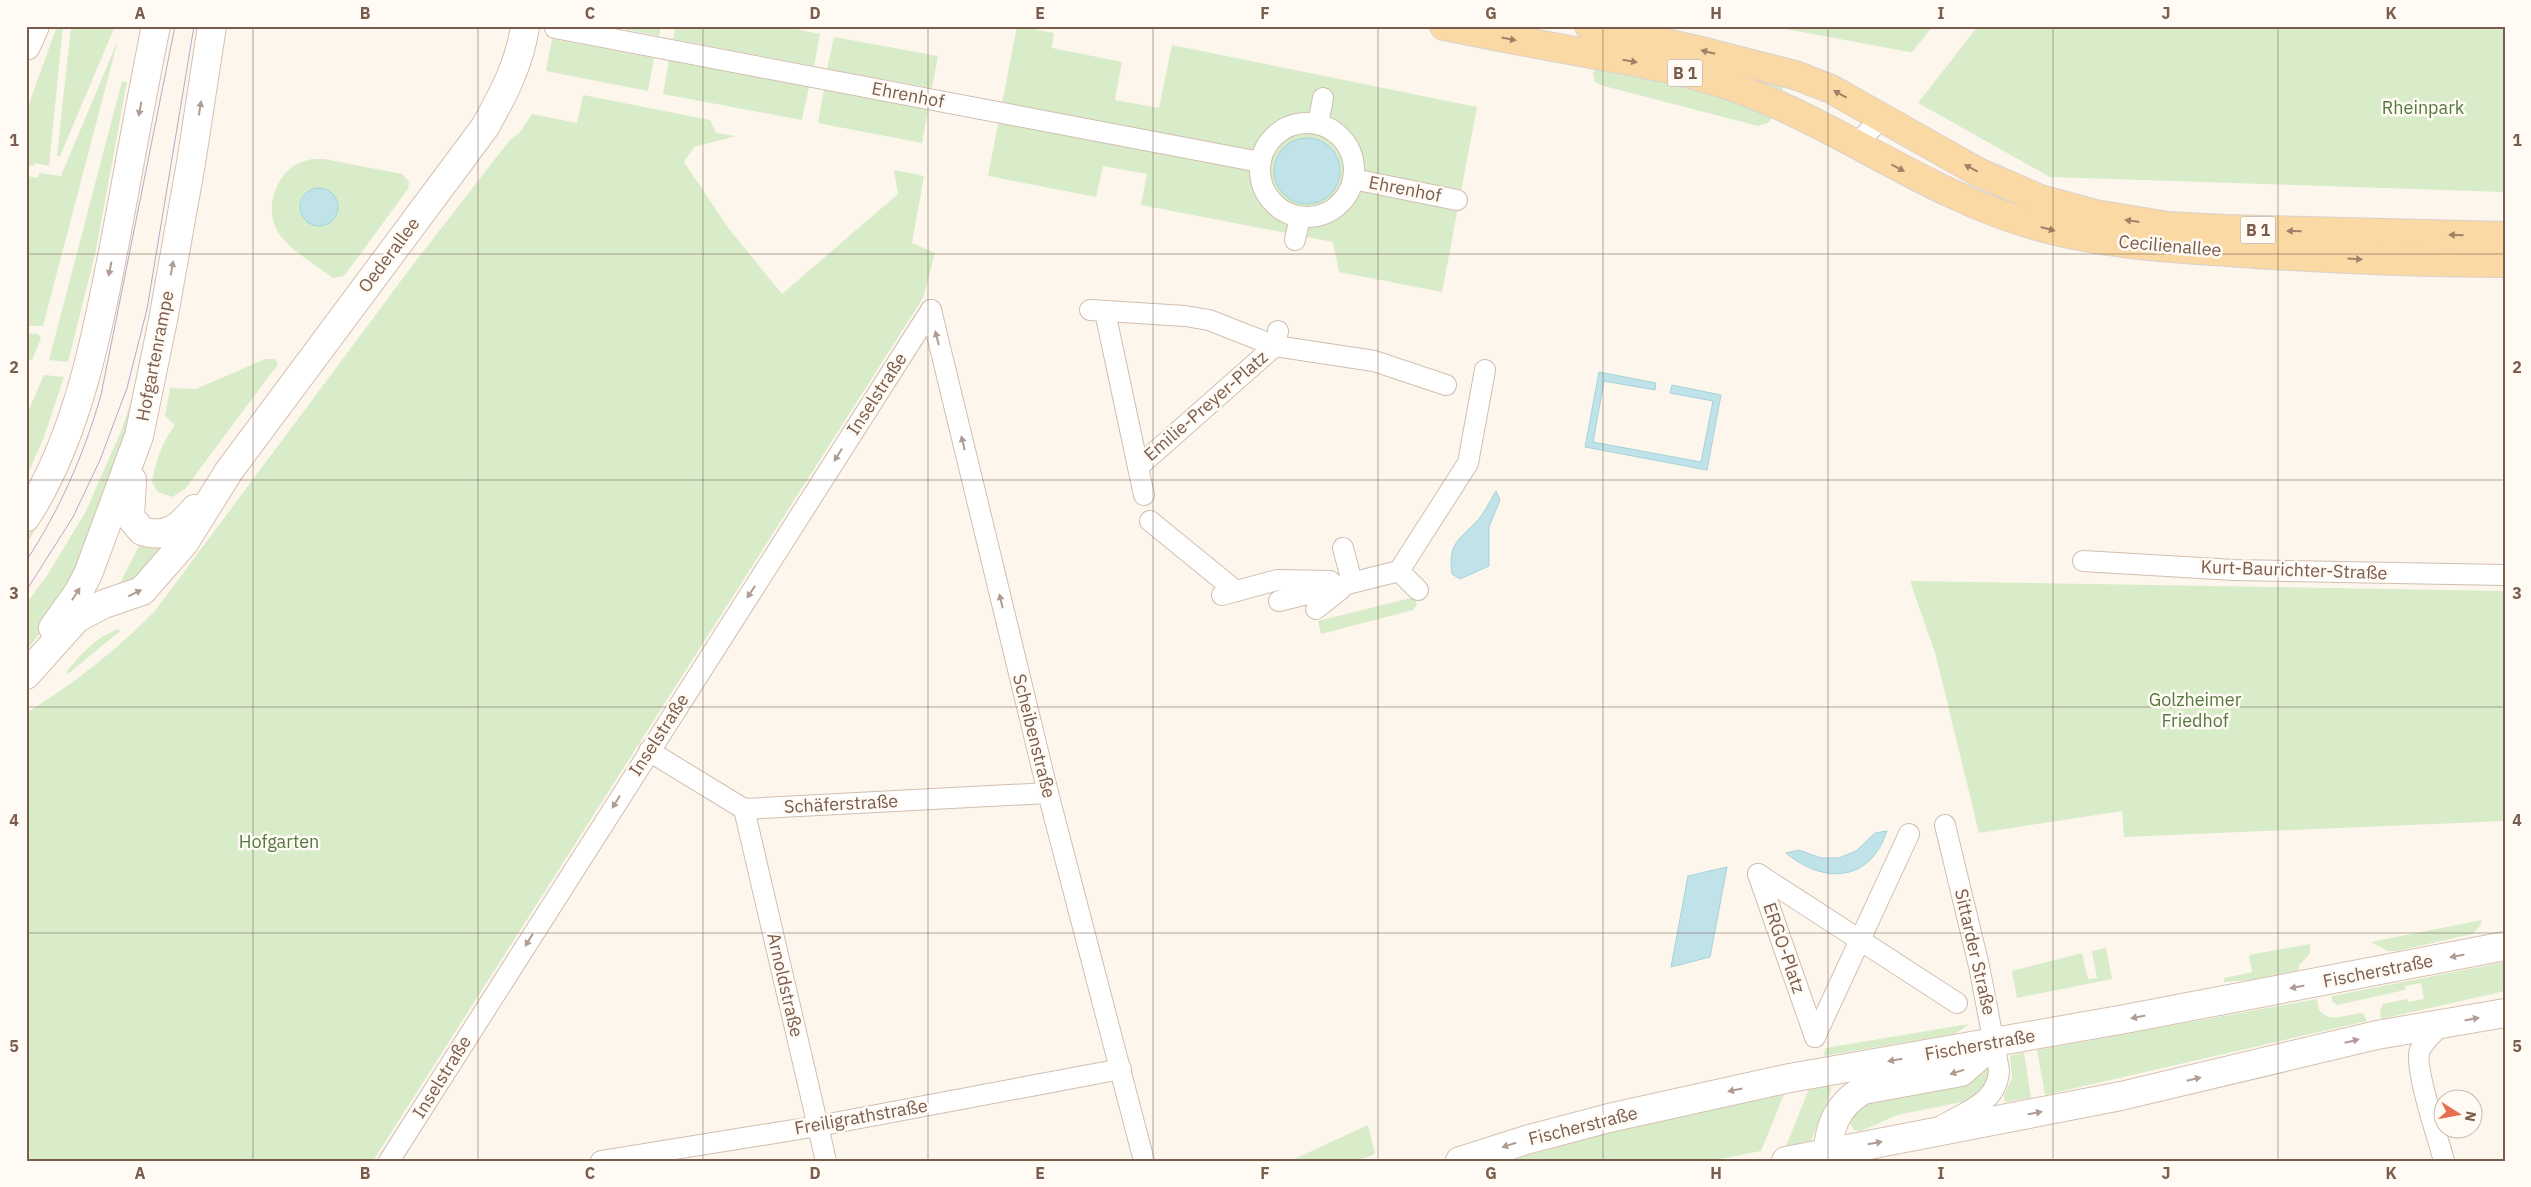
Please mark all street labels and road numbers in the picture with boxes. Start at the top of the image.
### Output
road number: B 1 [1668,59,1702,86]
street label: Ehrenhof [870,76,946,113]
street label: Ehrenhof [1367,170,1443,207]
street label: Oederallee [353,212,425,297]
road number: B 1 [2240,216,2276,244]
street label: Cecilienallee [2118,230,2223,261]
street label: Hofgartenrampe [131,288,178,423]
street label: Emilie-Preyer-Platz [1139,346,1272,466]
street label: Inselstraße [841,348,912,439]
street label: Kurt-Baurichter-Straße [2200,555,2388,584]
street label: Scheibenstraße [1008,671,1061,800]
street label: Inselstraße [623,689,694,780]
street label: Schäferstraße [783,789,899,818]
street label: Sittarder Straße [1950,886,2001,1017]
street label: ERGO-Platz [1758,899,1811,996]
street label: Arnoldstraße [762,931,809,1039]
street label: Fischerstraße [2321,949,2435,992]
street label: Fischerstraße [1923,1023,2037,1066]
street label: Inselstraße [407,1031,476,1122]
street label: Freiligrathstraße [793,1093,929,1140]
street label: Fischerstraße [1526,1101,1640,1150]

